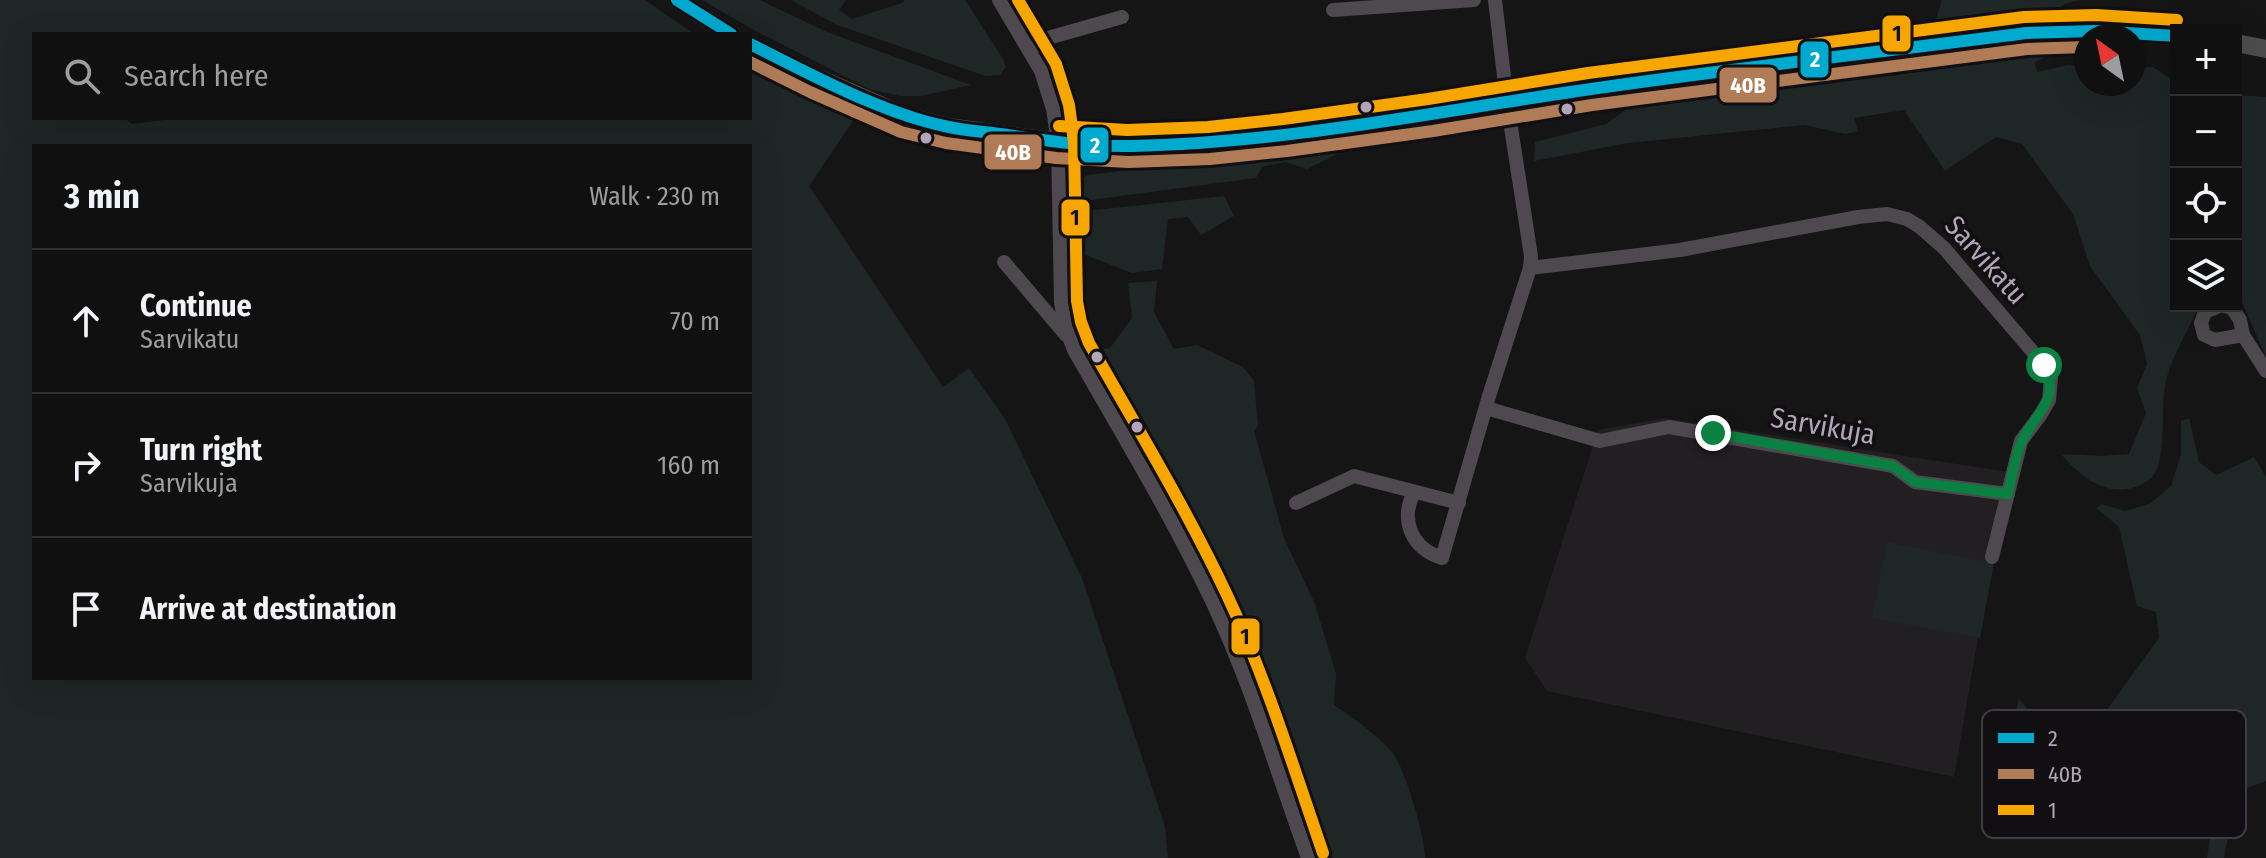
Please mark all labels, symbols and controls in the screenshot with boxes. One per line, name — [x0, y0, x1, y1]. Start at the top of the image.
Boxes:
line badge: 1 — [1881, 14, 1912, 53]
text: 1 — [1892, 20, 1902, 47]
north arrow — [2074, 24, 2146, 96]
map controls — [2170, 24, 2242, 312]
button: + — [2170, 24, 2242, 96]
search box — [32, 32, 752, 120]
line badge: 2 — [1799, 40, 1830, 79]
text: 2 — [1809, 46, 1820, 73]
icon: search — [60, 54, 104, 98]
text: Search here — [124, 58, 269, 94]
line badge: 40B — [1718, 66, 1778, 104]
text: 40B — [1730, 72, 1766, 99]
button: − — [2170, 96, 2242, 168]
unlabelled marker — [1358, 99, 1374, 115]
unlabelled marker — [1559, 101, 1575, 117]
line badge: 2 — [1079, 126, 1110, 164]
unlabelled marker — [918, 130, 934, 146]
text: 2 — [1089, 132, 1100, 159]
line badge: 40B — [983, 133, 1043, 171]
text: 40B — [995, 139, 1031, 166]
button: locate — [2170, 168, 2242, 240]
text: 3 min — [64, 176, 140, 217]
text: Walk · 230 m — [589, 181, 720, 212]
line badge: 1 — [1060, 198, 1091, 237]
text: 1 — [1070, 204, 1080, 231]
street label: Sarvikatu — [1938, 209, 2034, 311]
button: layers — [2170, 240, 2242, 312]
text: Continue — [140, 288, 252, 324]
icon: ahead — [64, 299, 108, 343]
text: 70 m — [670, 306, 720, 337]
text: Sarvikatu — [140, 324, 239, 355]
route start — [2026, 347, 2062, 383]
unlabelled marker — [1089, 349, 1105, 365]
street label: Sarvikuja — [1768, 401, 1878, 451]
route end — [1695, 415, 1731, 451]
unlabelled marker — [1129, 419, 1145, 435]
text: Turn right — [140, 432, 262, 468]
icon: right — [64, 443, 108, 487]
text: 160 m — [657, 450, 720, 481]
text: Sarvikuja — [140, 468, 238, 499]
icon: arrive — [64, 587, 108, 631]
text: Arrive at destination — [140, 591, 397, 627]
line badge: 1 — [1230, 617, 1261, 656]
text: 1 — [1240, 623, 1250, 650]
legend — [1982, 710, 2246, 838]
text: 2 — [2048, 725, 2058, 752]
text: 40B — [2048, 761, 2082, 788]
text: 1 — [2048, 797, 2057, 824]

